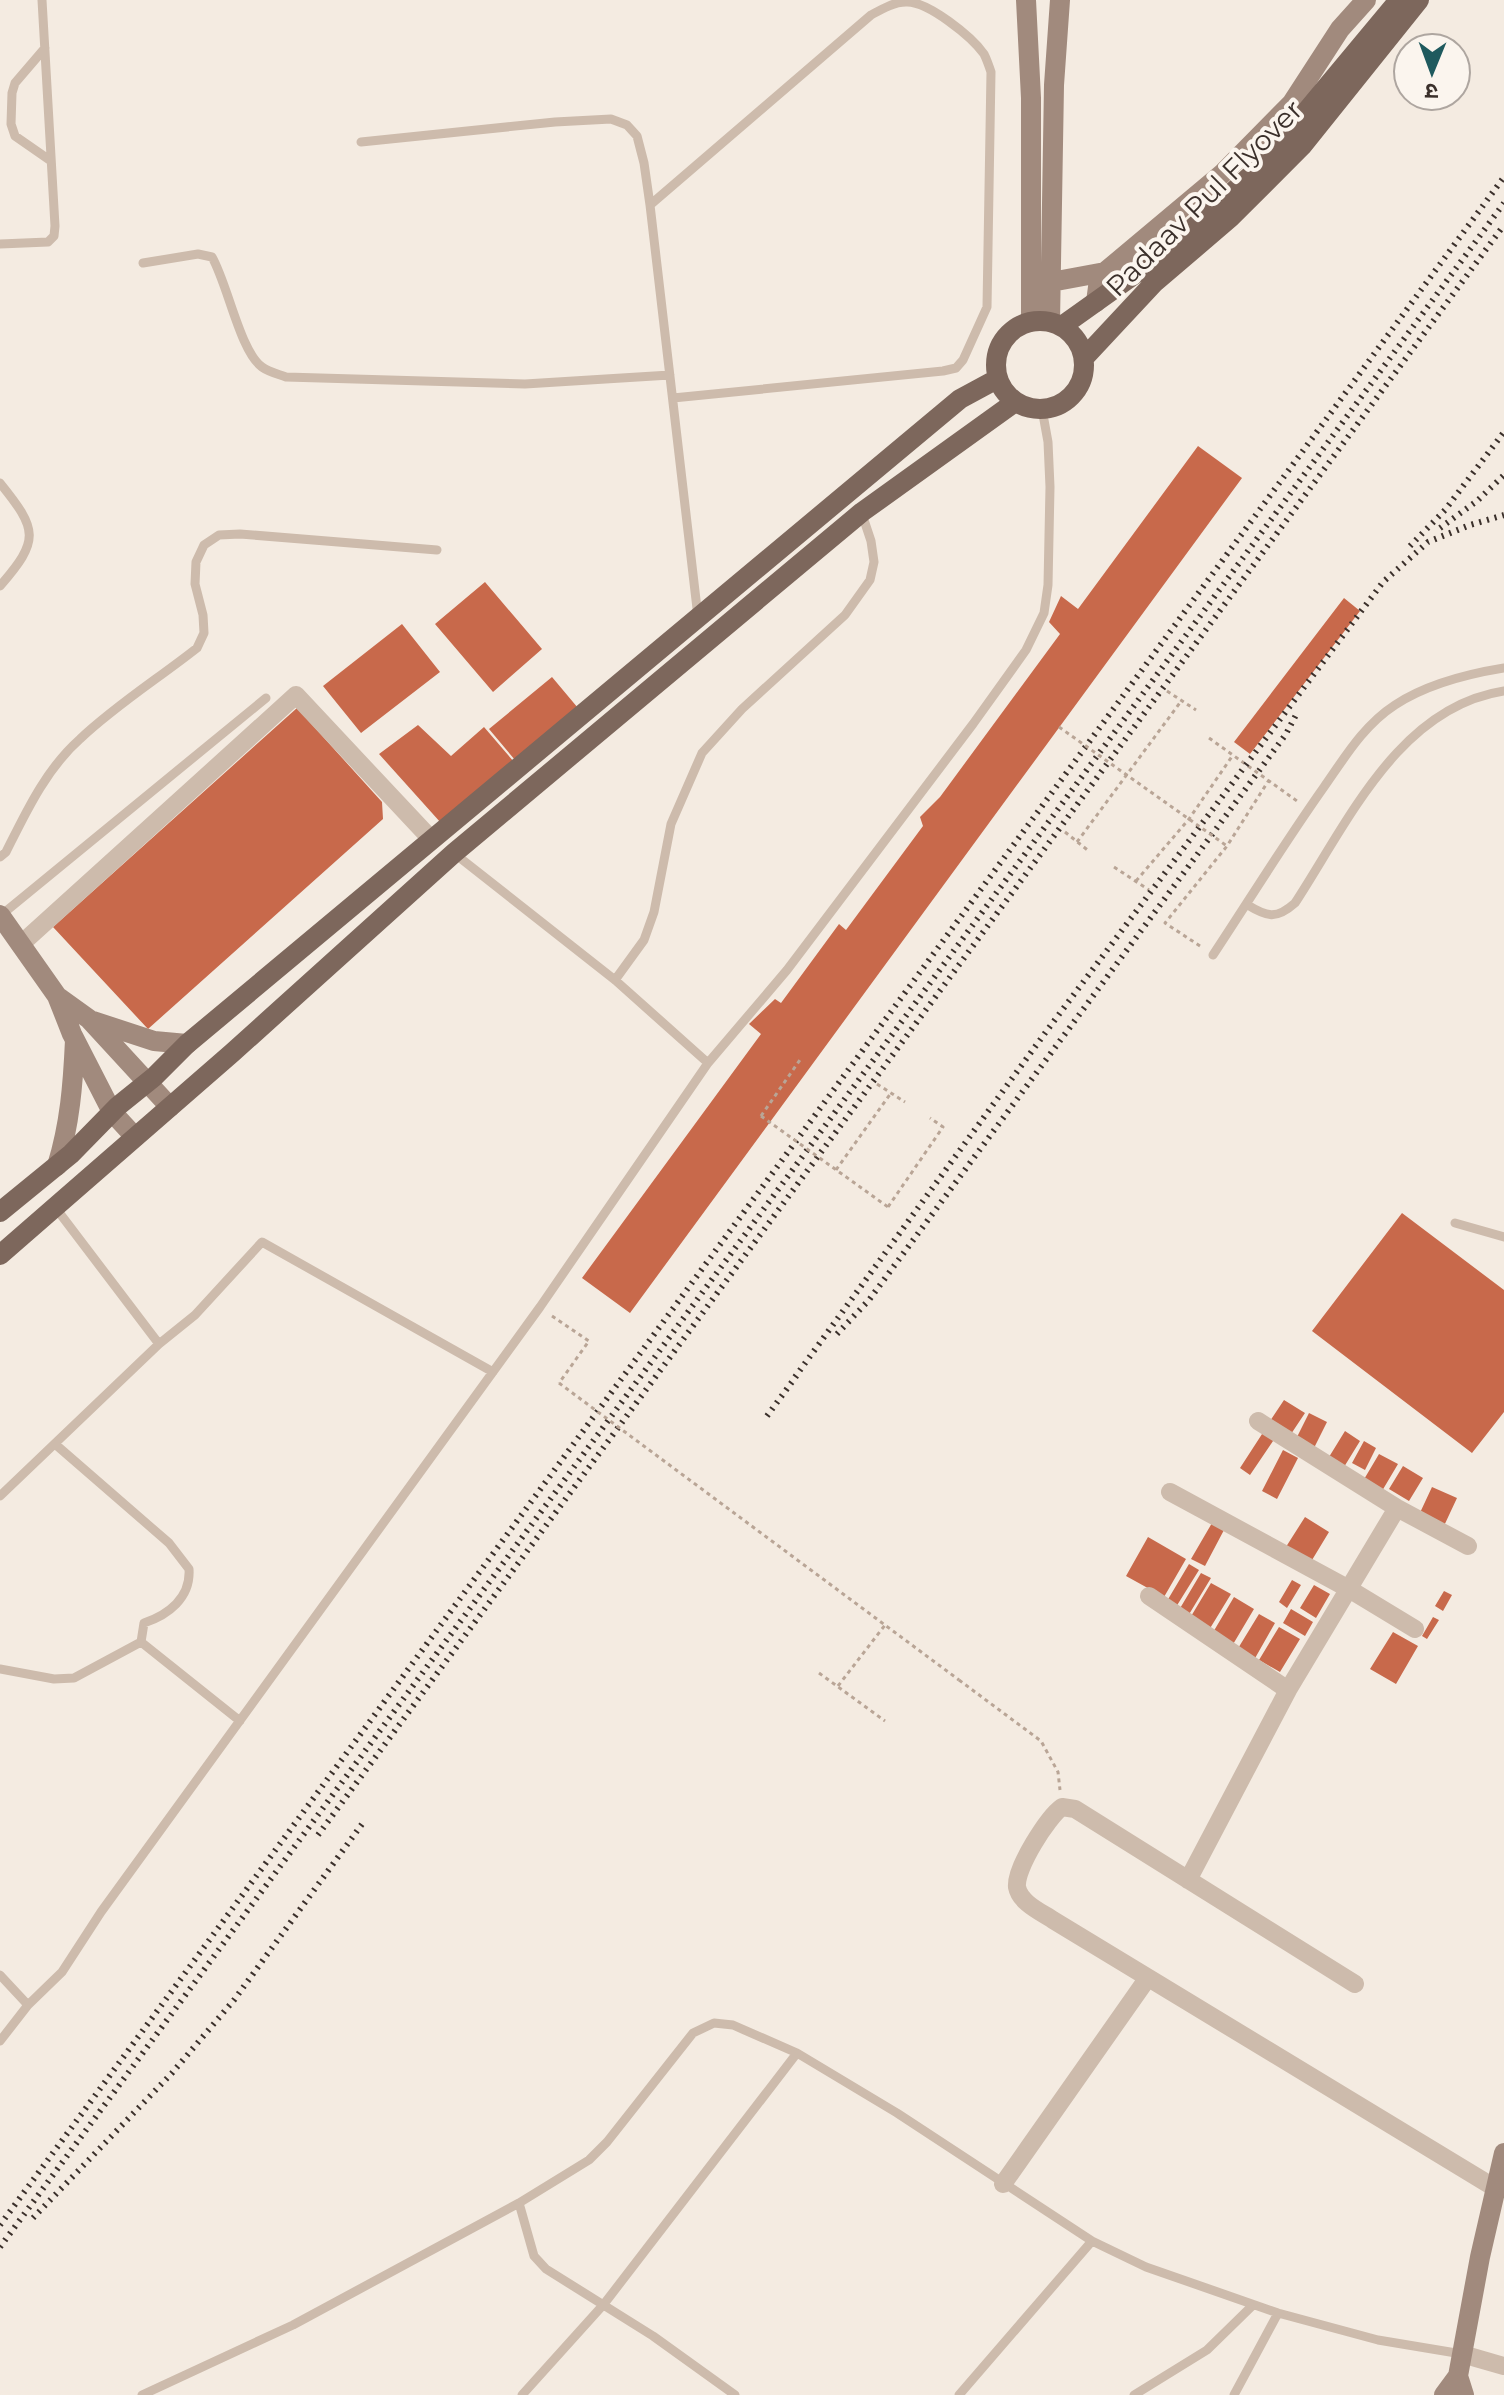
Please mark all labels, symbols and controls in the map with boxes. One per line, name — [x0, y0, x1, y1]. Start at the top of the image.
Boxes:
north arrow — [1392, 32, 1472, 112]
text: उ — [1424, 78, 1438, 105]
street label: Padaav Pul Flyover — [1099, 93, 1309, 303]

